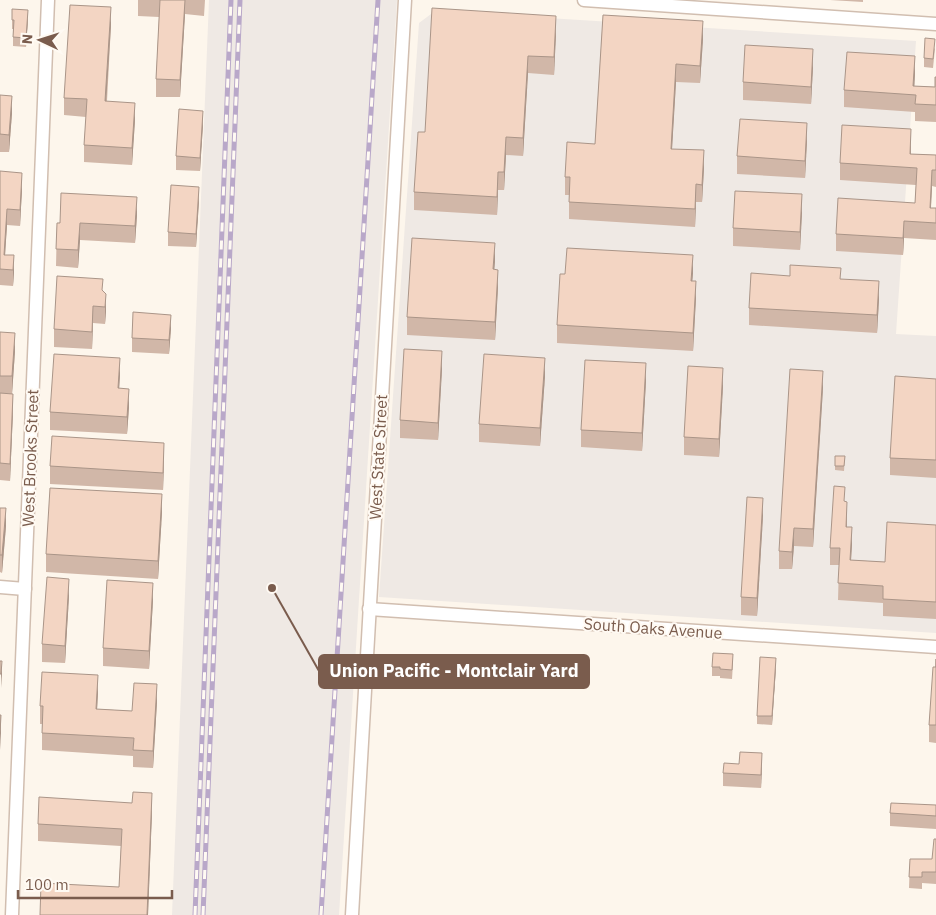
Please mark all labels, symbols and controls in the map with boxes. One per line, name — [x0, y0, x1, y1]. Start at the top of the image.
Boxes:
north arrow — [15, 15, 65, 65]
text: N — [18, 33, 36, 45]
street label: West Brooks Street — [18, 389, 42, 527]
street label: West State Street — [365, 394, 391, 520]
street label: South Oaks Avenue — [583, 613, 723, 643]
callout: Union Pacific - Montclair Yard — [319, 655, 589, 688]
text: Union Pacific - Montclair Yard — [329, 659, 579, 682]
scale bar — [18, 868, 171, 900]
text: 100 m — [25, 875, 69, 894]

